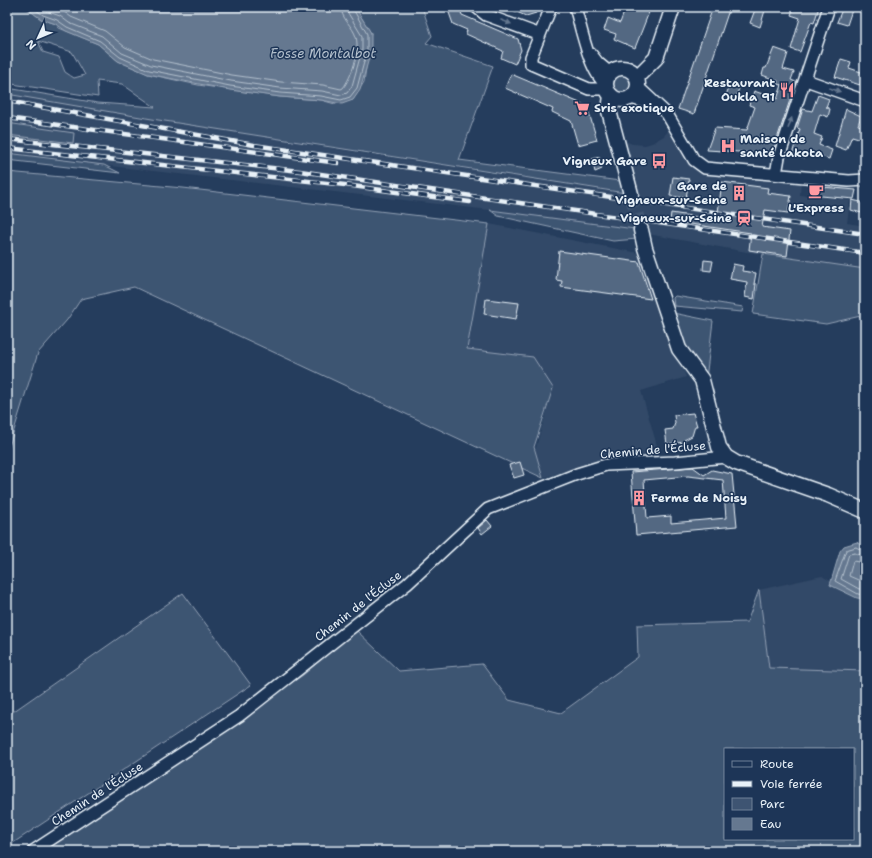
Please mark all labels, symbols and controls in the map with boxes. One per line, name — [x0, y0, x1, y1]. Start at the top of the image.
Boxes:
north arrow — [18, 18, 58, 58]
one-way arrow — [501, 20, 513, 26]
text: N — [23, 36, 40, 53]
water label: Fosse Montalbot — [270, 45, 376, 62]
place label: Restaurant Oukla 91 — [704, 75, 775, 105]
restaurant icon: Restaurant Oukla 91 — [778, 81, 796, 99]
one-way arrow — [830, 87, 842, 93]
supermarket icon: Sris exotique — [573, 99, 591, 117]
place label: Sris exotique — [594, 100, 674, 116]
one-way arrow — [788, 117, 794, 129]
place label: Maison de santé Lakota — [740, 131, 824, 161]
hospital icon: Maison de santé Lakota — [719, 137, 737, 155]
bus stop icon: Vigneux Gare — [650, 152, 668, 170]
place label: Vigneux Gare — [563, 153, 647, 169]
place label: Gare de Vigneux-sur-Seine — [615, 178, 727, 208]
cafe icon: L'Express — [807, 182, 825, 200]
building icon: Gare de Vigneux-sur-Seine — [730, 184, 748, 202]
place label: L'Express — [788, 200, 844, 216]
station icon: Vigneux-sur-Seine — [735, 209, 753, 227]
place label: Vigneux-sur-Seine — [620, 210, 732, 226]
street label: Chemin de l'Écluse — [599, 437, 707, 463]
building icon: Ferme de Noisy — [630, 489, 648, 507]
place label: Ferme de Noisy — [651, 490, 747, 506]
street label: Chemin de l'Écluse — [311, 567, 405, 645]
legend — [724, 748, 854, 840]
text: Route — [760, 756, 794, 772]
street label: Chemin de l'Écluse — [48, 758, 146, 830]
text: Voie ferrée — [760, 776, 823, 792]
text: Parc — [760, 796, 785, 812]
text: Eau — [760, 816, 782, 832]

